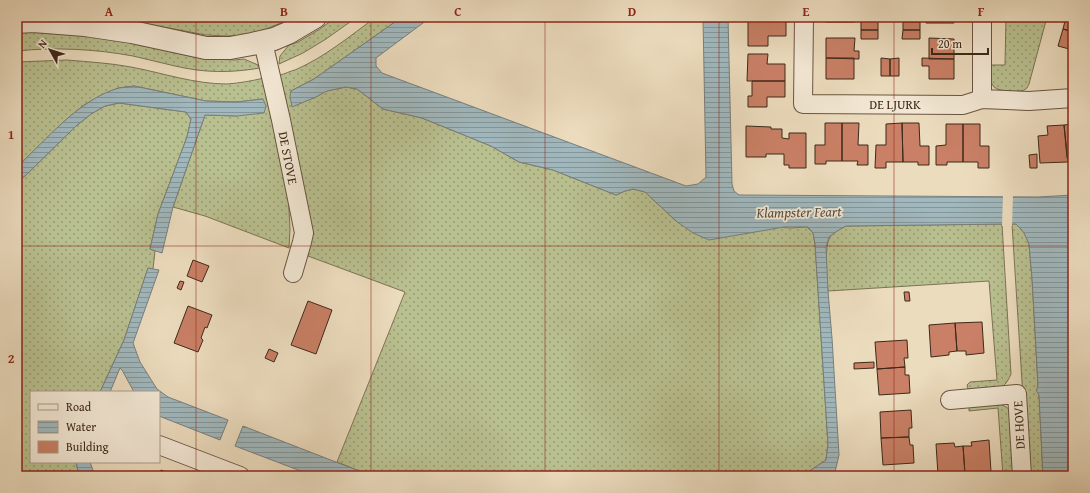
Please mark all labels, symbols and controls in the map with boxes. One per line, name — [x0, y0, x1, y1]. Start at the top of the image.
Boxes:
text: A — [105, 2, 114, 21]
text: B — [280, 2, 288, 21]
text: C — [454, 2, 462, 21]
text: D — [628, 2, 636, 21]
text: E — [803, 2, 810, 21]
text: F — [978, 2, 985, 21]
north arrow — [30, 30, 70, 70]
scale bar — [932, 30, 988, 56]
text: N — [34, 35, 51, 52]
text: 20 m — [938, 35, 962, 52]
street label: DE LJURK — [869, 95, 921, 114]
text: 1 — [8, 125, 14, 144]
street label: DE STOVE — [274, 130, 303, 187]
water label: Klampster Feart — [755, 201, 842, 223]
text: 2 — [8, 349, 15, 368]
legend — [30, 391, 160, 463]
text: Road — [66, 398, 92, 415]
street label: DE HOVE — [1008, 400, 1030, 450]
text: Water — [66, 418, 96, 435]
text: Building — [66, 438, 109, 455]

